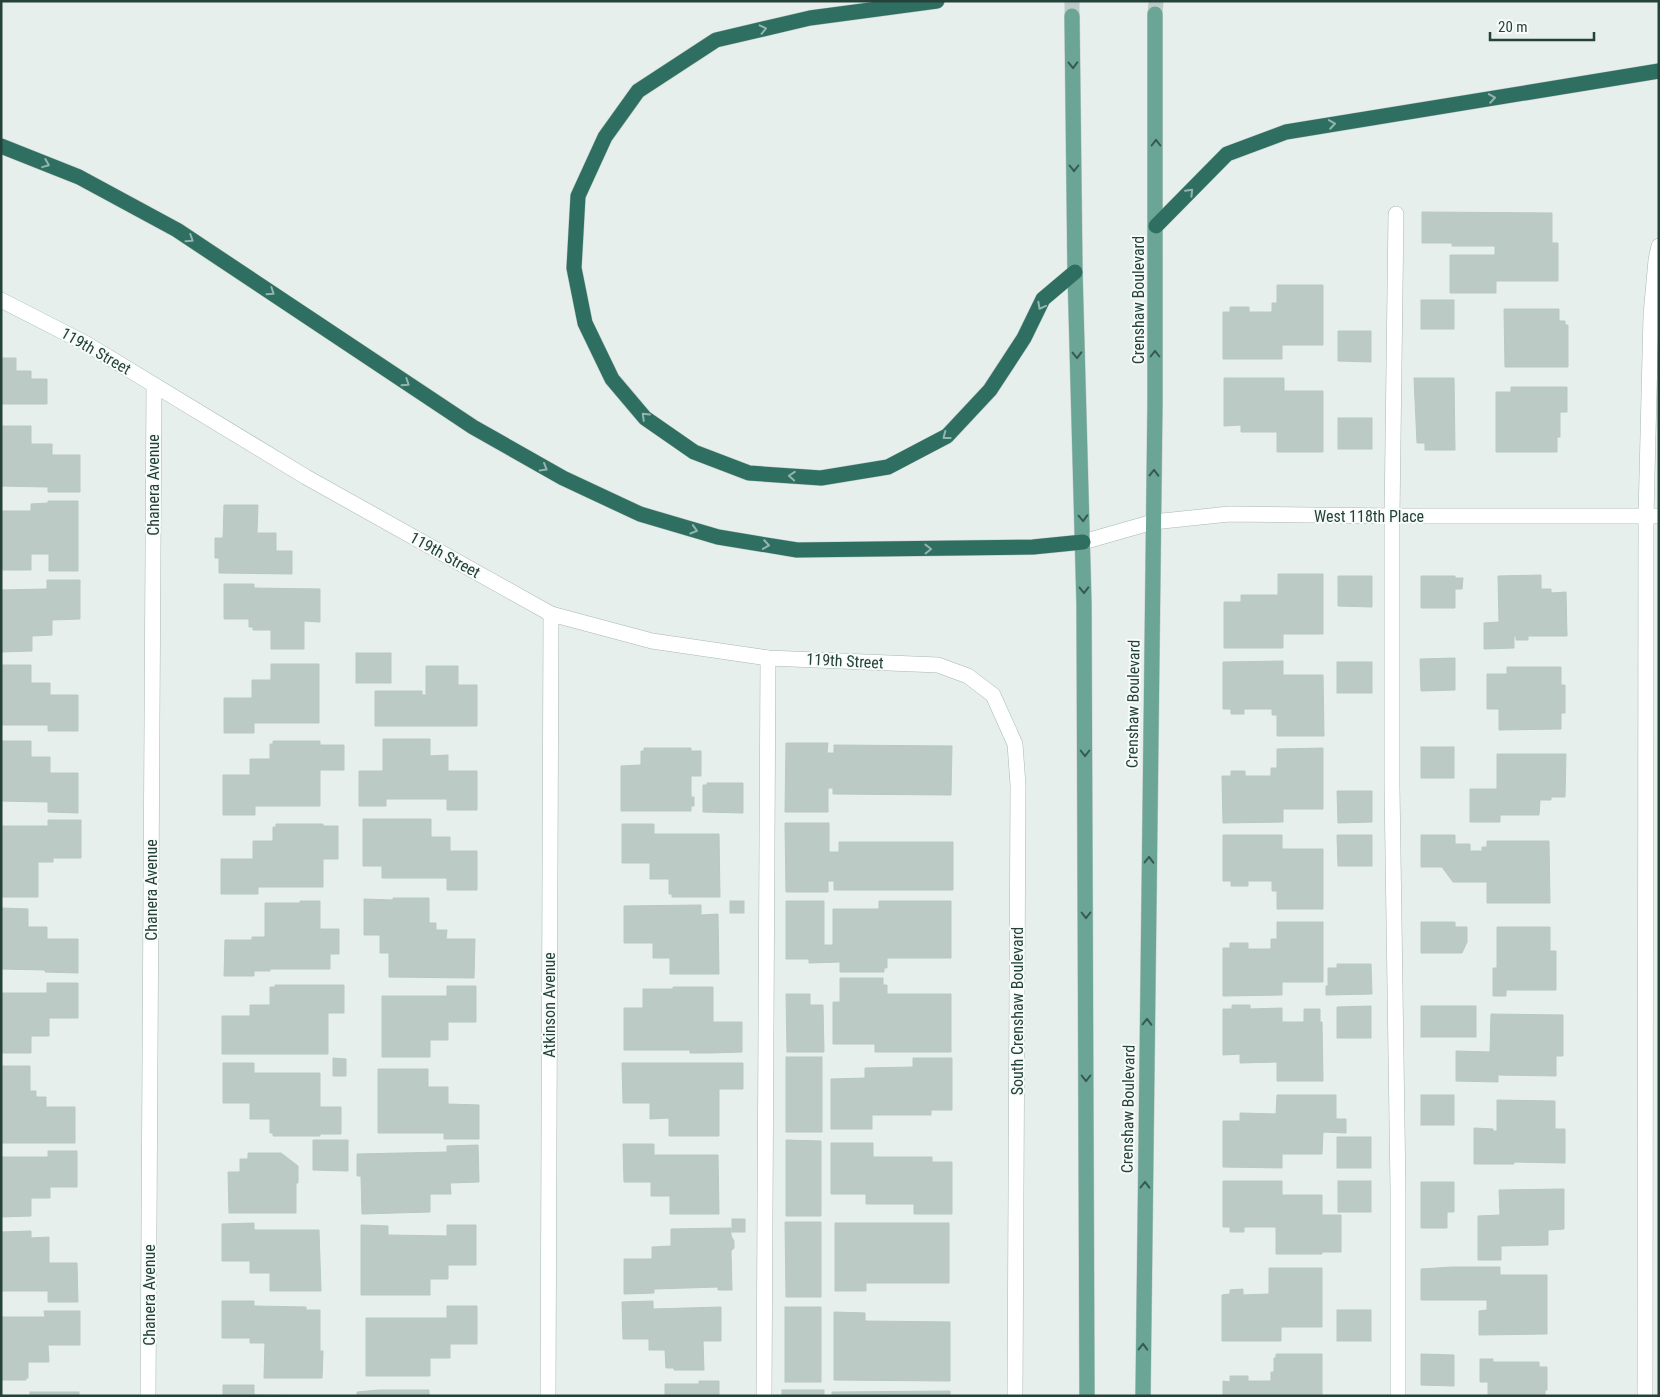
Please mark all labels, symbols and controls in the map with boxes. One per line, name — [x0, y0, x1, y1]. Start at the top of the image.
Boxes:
scale bar — [1490, 10, 1594, 42]
text: 20 m — [1498, 18, 1528, 36]
one-way arrow — [759, 24, 767, 35]
one-way arrow — [1068, 62, 1078, 69]
one-way arrow — [1488, 94, 1497, 104]
one-way arrow — [1328, 120, 1336, 130]
one-way arrow — [1151, 138, 1161, 146]
one-way arrow — [42, 158, 50, 168]
one-way arrow — [1069, 164, 1079, 172]
one-way arrow — [1184, 188, 1193, 197]
one-way arrow — [185, 233, 194, 242]
street label: Crenshaw Boulevard — [1129, 236, 1148, 364]
one-way arrow — [266, 286, 275, 296]
one-way arrow — [1037, 300, 1047, 309]
street label: 119th Street — [58, 323, 134, 379]
one-way arrow — [1150, 350, 1160, 358]
one-way arrow — [1072, 352, 1083, 360]
one-way arrow — [401, 376, 410, 386]
one-way arrow — [642, 413, 651, 422]
one-way arrow — [942, 430, 951, 439]
street label: Chanera Avenue — [144, 434, 163, 536]
one-way arrow — [539, 461, 548, 471]
one-way arrow — [1149, 469, 1159, 476]
one-way arrow — [788, 470, 796, 481]
street label: West 118th Place — [1314, 507, 1424, 526]
one-way arrow — [1077, 514, 1088, 522]
one-way arrow — [689, 524, 698, 534]
street label: 119th Street — [407, 528, 484, 582]
one-way arrow — [762, 540, 770, 550]
one-way arrow — [924, 543, 932, 554]
one-way arrow — [1079, 587, 1089, 595]
street label: Crenshaw Boulevard — [1122, 640, 1144, 768]
street label: 119th Street — [806, 649, 884, 673]
one-way arrow — [1080, 750, 1090, 757]
street label: Chanera Avenue — [142, 839, 161, 941]
one-way arrow — [1143, 855, 1154, 863]
one-way arrow — [1081, 912, 1091, 920]
street label: South Crenshaw Boulevard — [1008, 927, 1027, 1095]
street label: Atkinson Avenue — [540, 952, 559, 1058]
one-way arrow — [1142, 1018, 1152, 1026]
street label: Crenshaw Boulevard — [1117, 1045, 1139, 1173]
one-way arrow — [1081, 1074, 1091, 1082]
one-way arrow — [1140, 1180, 1150, 1188]
street label: Chanera Avenue — [140, 1244, 159, 1346]
one-way arrow — [1138, 1343, 1148, 1350]

